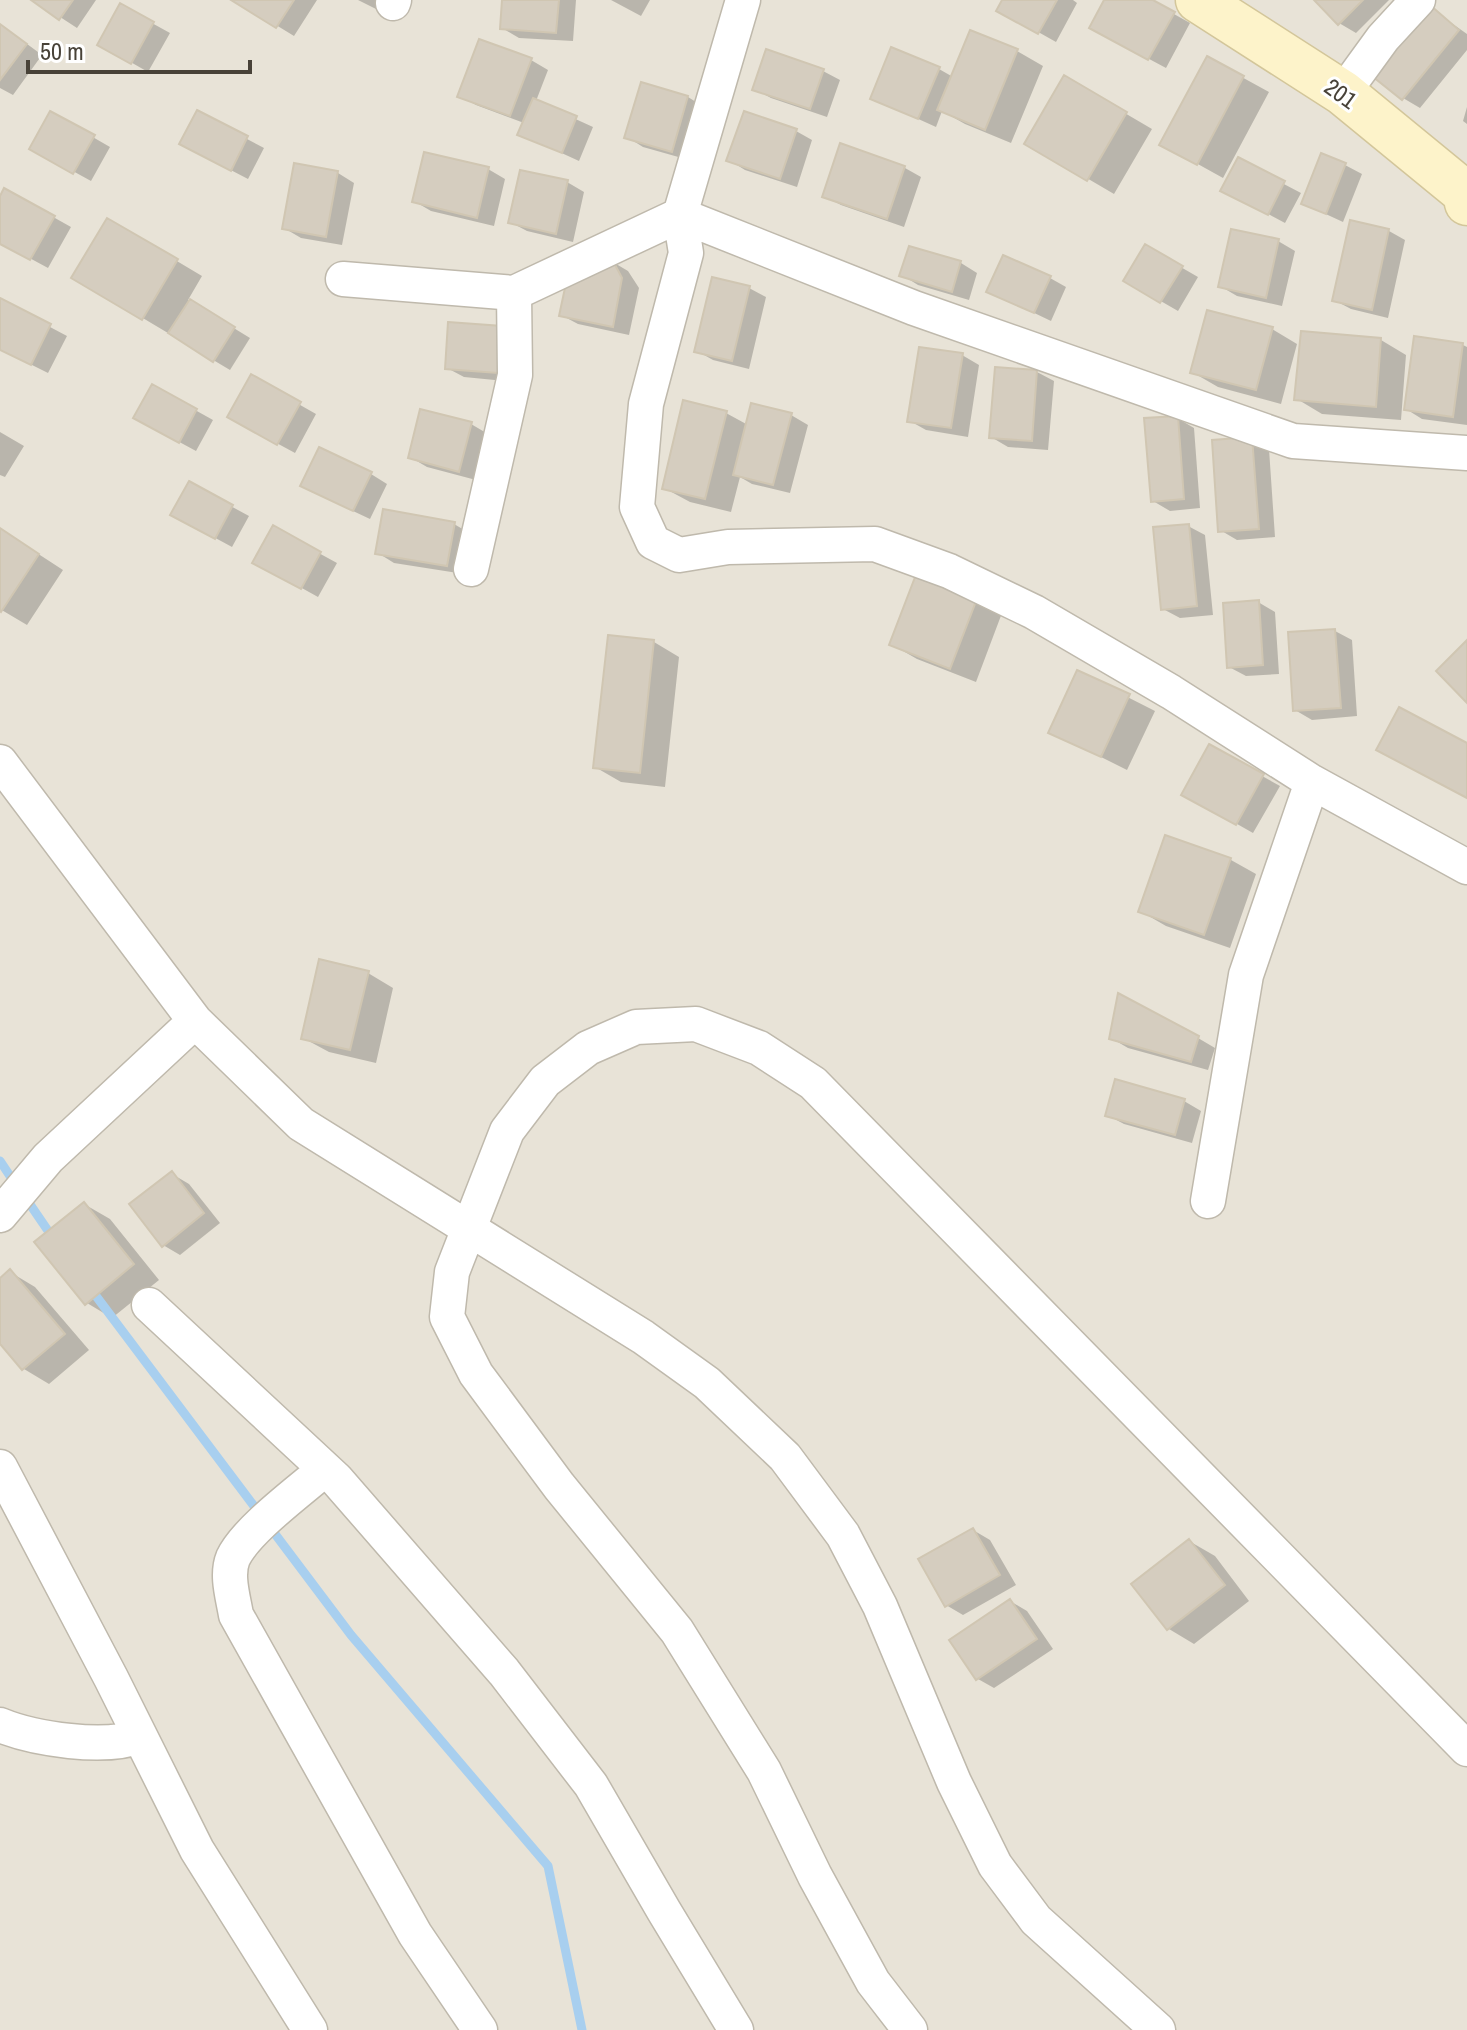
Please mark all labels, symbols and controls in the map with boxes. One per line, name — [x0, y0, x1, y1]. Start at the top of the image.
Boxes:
scale bar — [28, 24, 250, 74]
text: 50 m — [40, 35, 84, 67]
street label: 201 — [1318, 70, 1364, 116]

